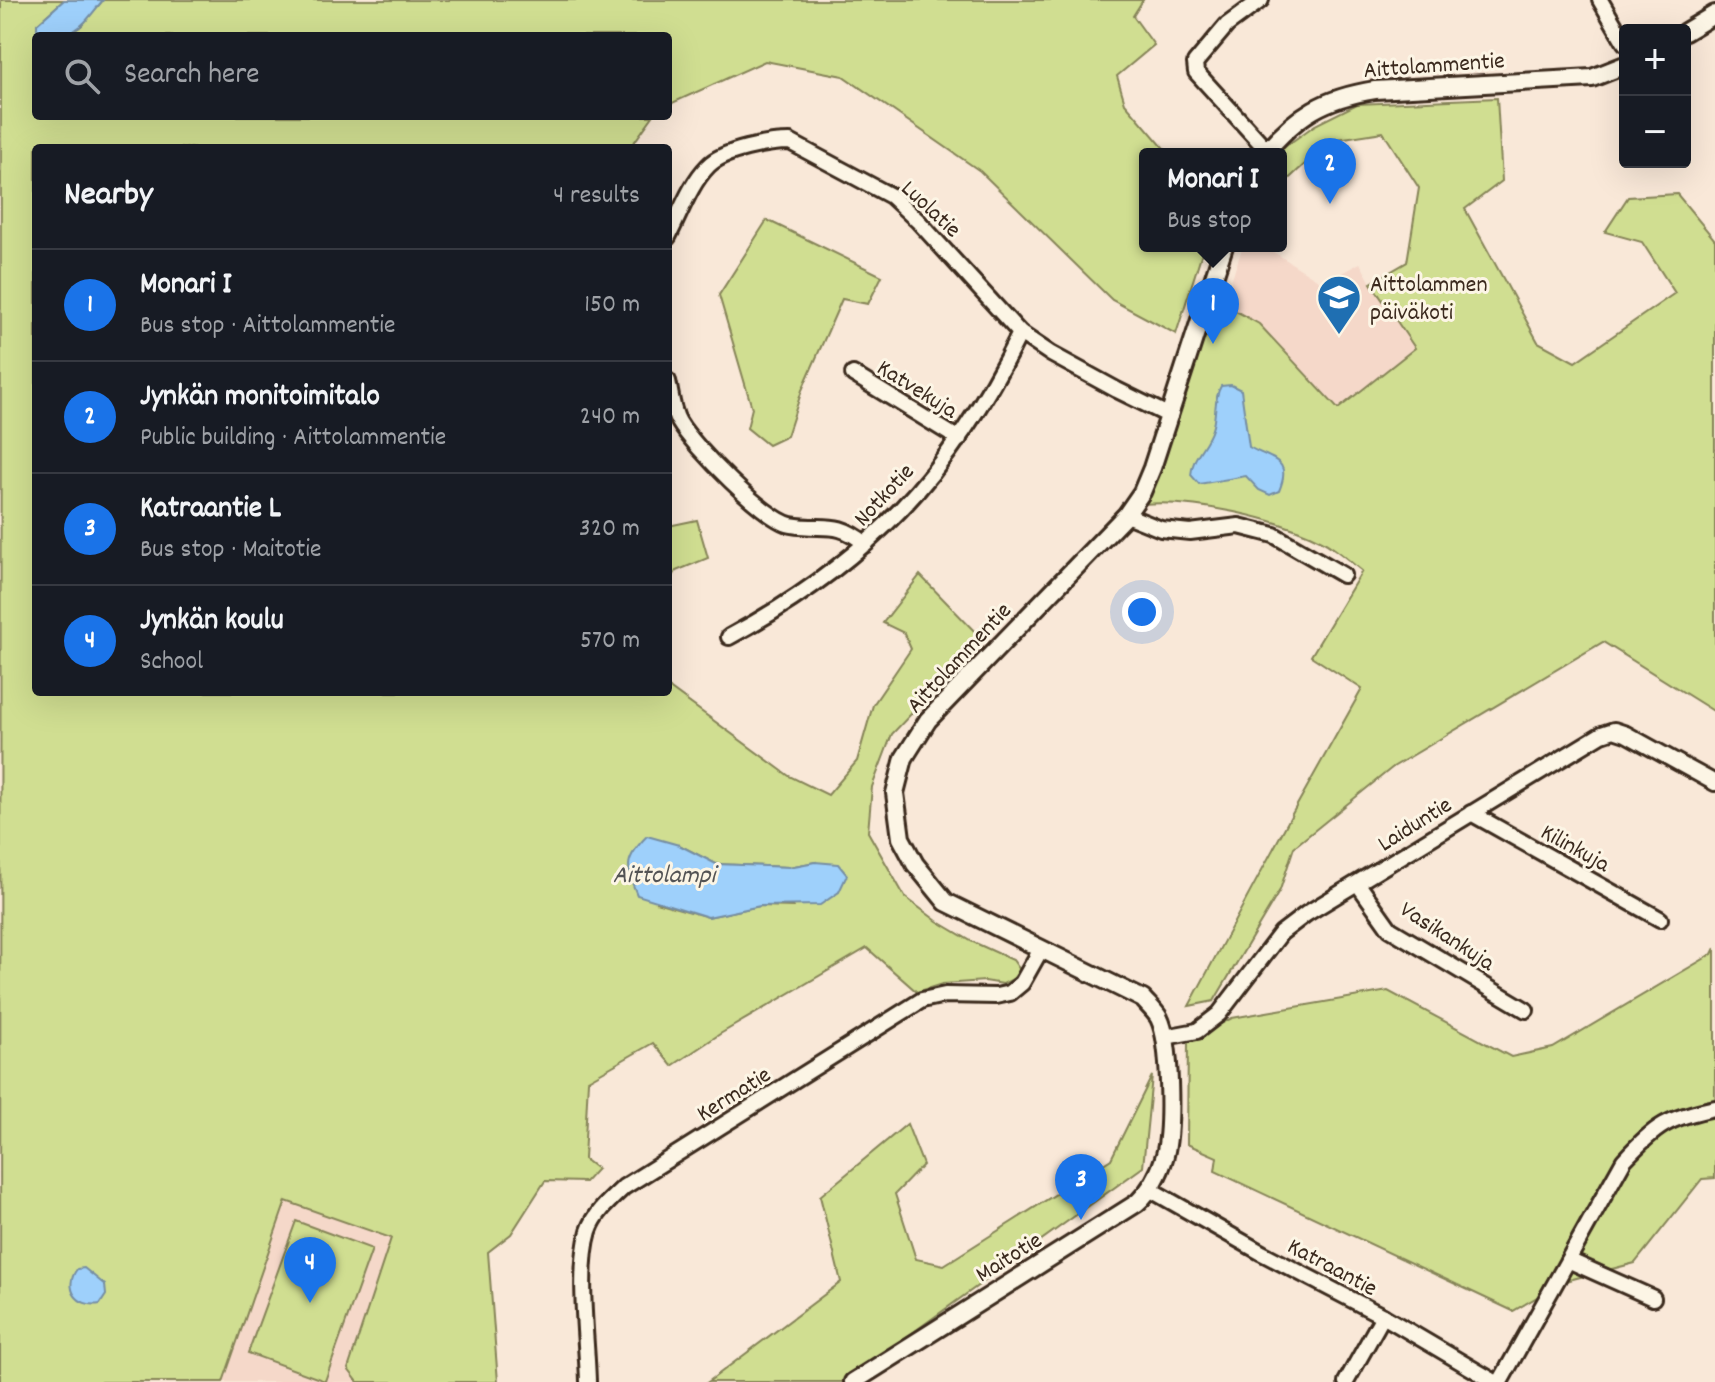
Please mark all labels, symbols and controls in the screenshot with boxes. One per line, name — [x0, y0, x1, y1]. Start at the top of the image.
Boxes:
map controls — [1619, 24, 1691, 168]
button: + — [1619, 24, 1691, 96]
search box — [32, 32, 672, 120]
street label: Aittolammentie — [1363, 45, 1506, 89]
icon: search — [60, 54, 104, 98]
text: Search here — [124, 55, 260, 98]
button: − — [1619, 96, 1691, 168]
pin: 2 — [1304, 138, 1356, 204]
popup — [1139, 148, 1287, 252]
text: Monari I — [1167, 160, 1259, 203]
text: Nearby — [64, 172, 153, 221]
street label: Luolatie — [892, 173, 968, 247]
text: 4 results — [553, 178, 640, 215]
text: Bus stop — [1167, 203, 1252, 240]
text: Monari I — [140, 265, 232, 308]
place label: Aittolammen päiväkoti — [1370, 269, 1487, 331]
school or university icon: Aittolammen päiväkoti — [1315, 273, 1363, 336]
pin: 1 — [1187, 278, 1239, 344]
text: 1 — [87, 287, 93, 324]
text: 150 m — [584, 287, 640, 324]
text: Bus stop · Aittolammentie — [140, 308, 395, 345]
street label: Katvekuja — [869, 352, 964, 429]
text: Jynkän monitoimitalo — [140, 377, 380, 420]
text: 2 — [84, 399, 96, 436]
text: 240 m — [580, 399, 640, 436]
text: Public building · Aittolammentie — [140, 420, 446, 457]
street label: Notkotie — [847, 457, 923, 535]
text: Katraantie L — [140, 489, 281, 532]
text: 3 — [84, 511, 96, 548]
text: 320 m — [579, 511, 640, 548]
text: Bus stop · Maitotie — [140, 532, 322, 569]
your location — [1122, 592, 1162, 632]
street label: Aittolammentie — [900, 596, 1021, 722]
text: Jynkän koulu — [140, 601, 284, 644]
text: 4 — [85, 623, 95, 660]
text: 570 m — [580, 623, 640, 660]
text: School — [140, 644, 203, 681]
street label: Laiduntie — [1372, 789, 1459, 862]
street label: Kilinkuja — [1534, 817, 1616, 883]
water label: Aittolampi — [613, 858, 720, 895]
street label: Vasikankuja — [1392, 894, 1501, 981]
street label: Kermatie — [691, 1059, 778, 1132]
pin: 3 — [1055, 1154, 1107, 1220]
street label: Maitotie — [970, 1225, 1050, 1292]
street label: Katraantie — [1281, 1231, 1383, 1307]
pin: 4 — [284, 1237, 336, 1303]

